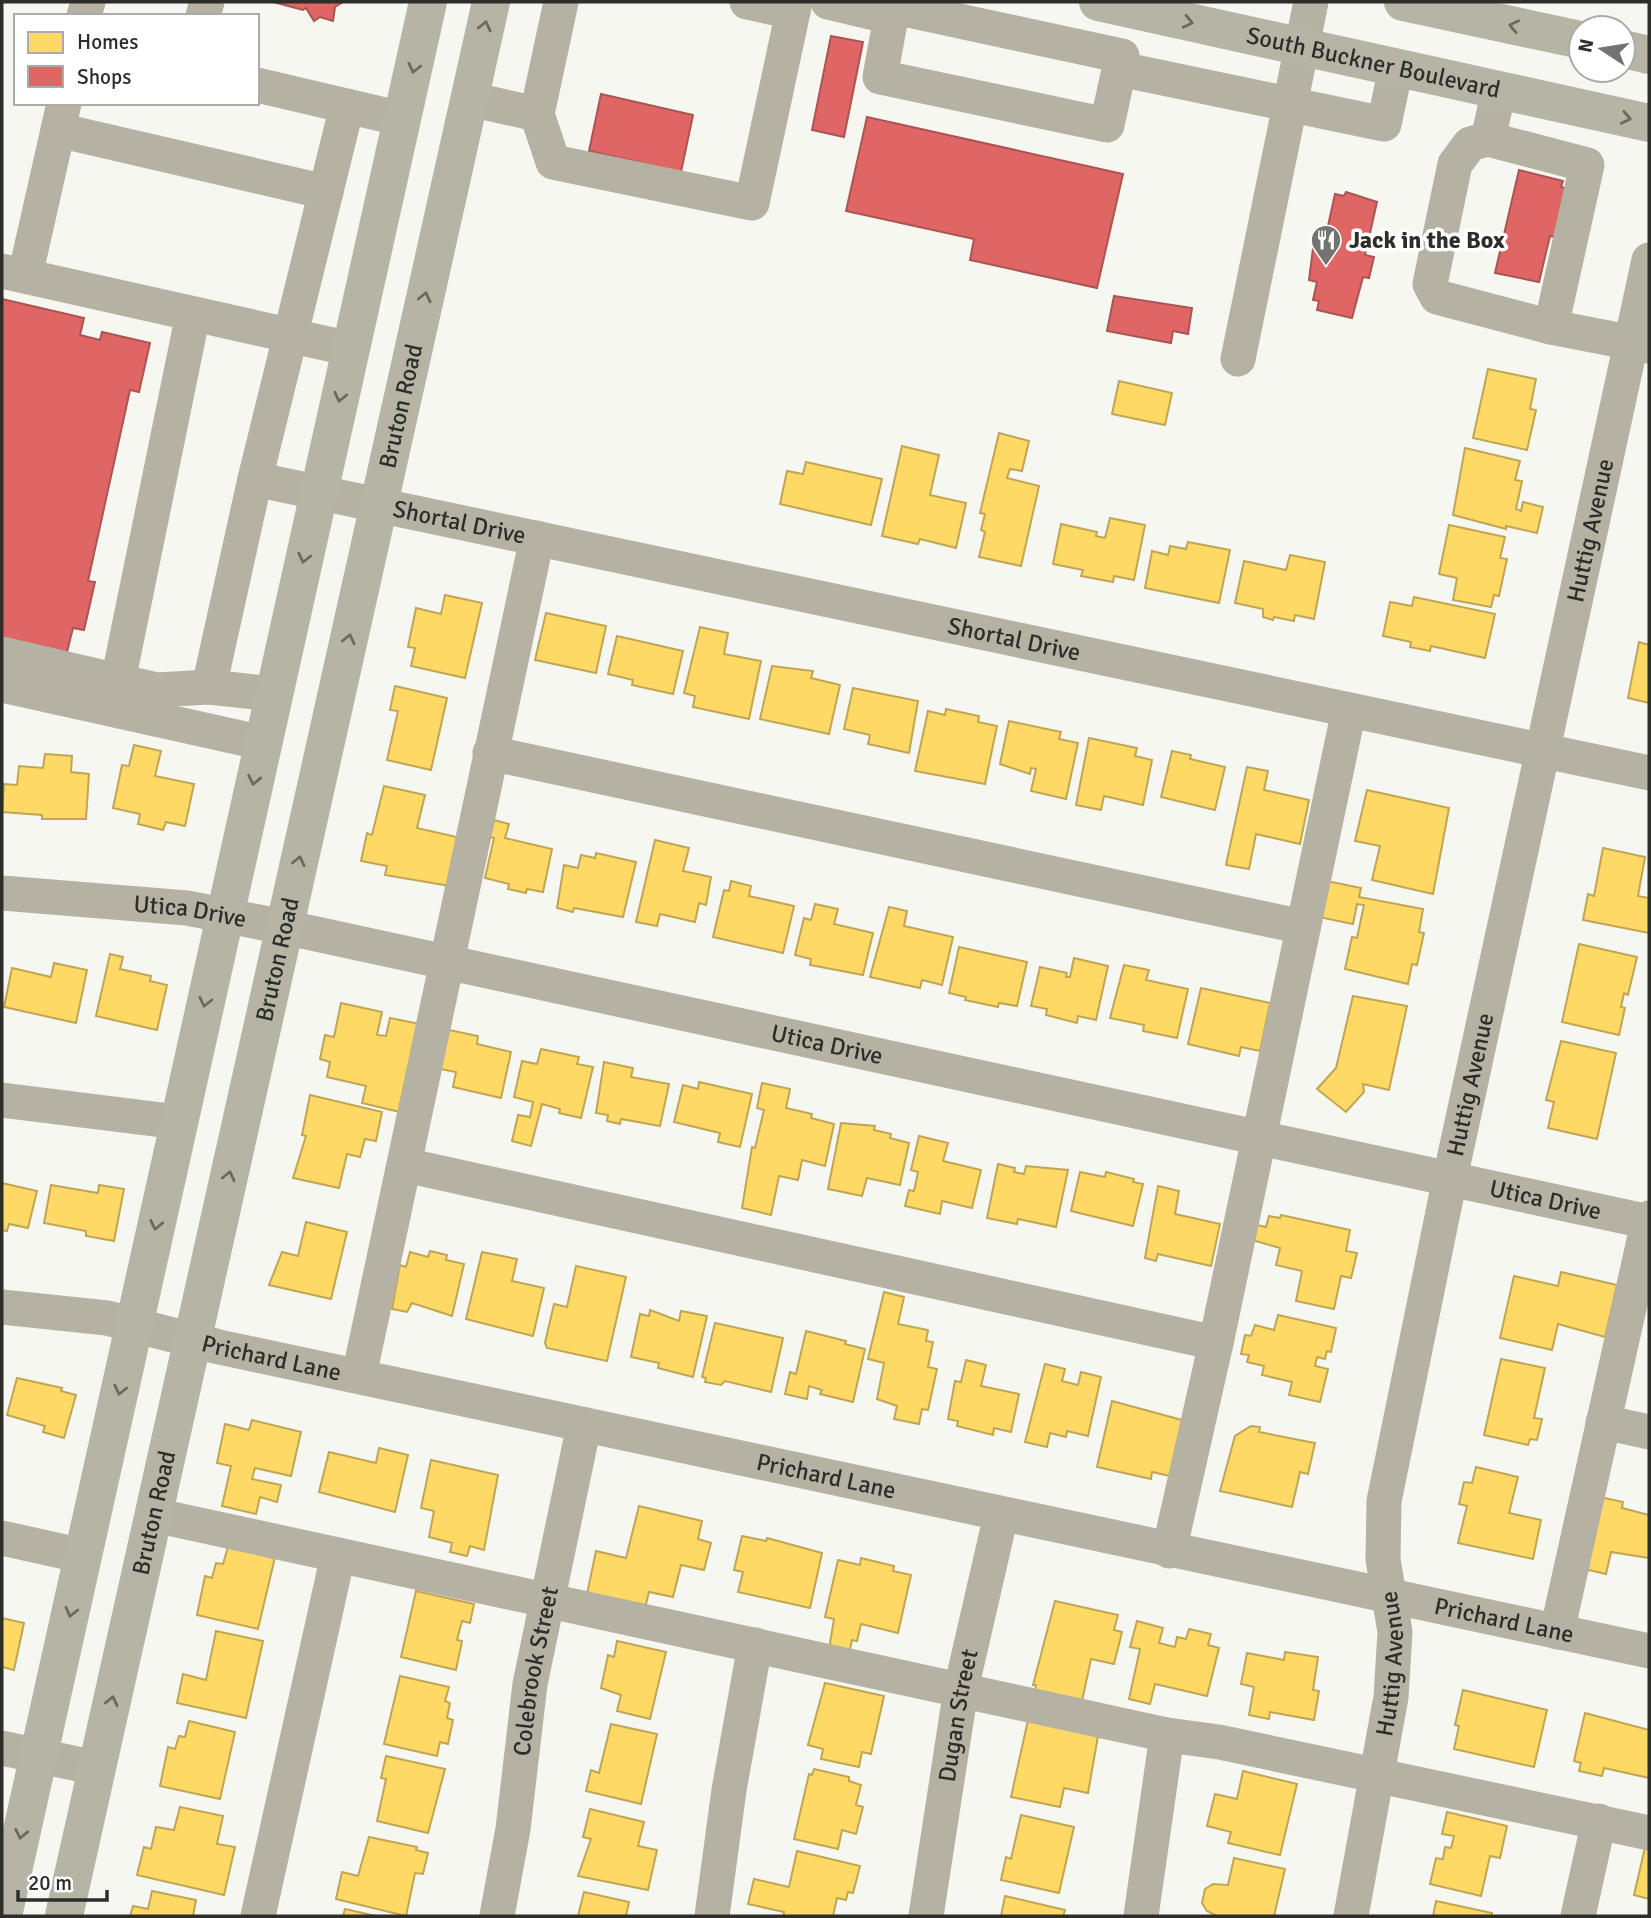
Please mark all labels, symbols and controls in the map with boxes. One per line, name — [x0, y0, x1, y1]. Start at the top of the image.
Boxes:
legend — [14, 14, 259, 105]
one-way arrow — [1182, 14, 1194, 28]
north arrow — [1567, 14, 1637, 84]
one-way arrow — [1508, 19, 1520, 34]
one-way arrow — [477, 20, 492, 32]
street label: South Buckner Boulevard — [1244, 20, 1503, 105]
text: Homes — [77, 29, 139, 55]
text: N — [1573, 37, 1599, 55]
one-way arrow — [407, 62, 422, 74]
text: Shops — [77, 64, 131, 90]
one-way arrow — [1620, 110, 1632, 124]
restaurant icon: Jack in the Box — [1309, 223, 1343, 267]
place label: Jack in the Box — [1349, 225, 1505, 255]
one-way arrow — [417, 291, 431, 303]
street label: Bruton Road — [372, 341, 429, 471]
one-way arrow — [334, 391, 348, 403]
street label: Huttig Avenue — [1560, 456, 1620, 605]
street label: Shortal Drive — [390, 494, 528, 551]
one-way arrow — [297, 552, 312, 564]
street label: Shortal Drive — [945, 611, 1083, 668]
one-way arrow — [341, 633, 355, 645]
one-way arrow — [248, 774, 263, 786]
one-way arrow — [291, 855, 306, 867]
street label: Utica Drive — [133, 889, 249, 934]
street label: Bruton Road — [249, 894, 306, 1025]
one-way arrow — [199, 996, 214, 1008]
street label: Huttig Avenue — [1440, 1010, 1500, 1159]
street label: Utica Drive — [768, 1018, 886, 1071]
one-way arrow — [221, 1170, 235, 1182]
street label: Utica Drive — [1487, 1173, 1604, 1226]
one-way arrow — [150, 1219, 164, 1231]
street label: Prichard Lane — [199, 1328, 344, 1388]
one-way arrow — [114, 1384, 128, 1396]
street label: Prichard Lane — [754, 1447, 899, 1505]
street label: Bruton Road — [126, 1448, 182, 1578]
street label: Colebrook Street — [507, 1584, 565, 1757]
street label: Huttig Avenue — [1369, 1589, 1410, 1739]
street label: Prichard Lane — [1432, 1591, 1576, 1650]
one-way arrow — [64, 1606, 79, 1618]
street label: Dugan Street — [932, 1646, 985, 1784]
one-way arrow — [104, 1695, 118, 1707]
one-way arrow — [15, 1828, 29, 1840]
scale bar — [18, 1858, 107, 1902]
text: 20 m — [28, 1870, 72, 1896]

